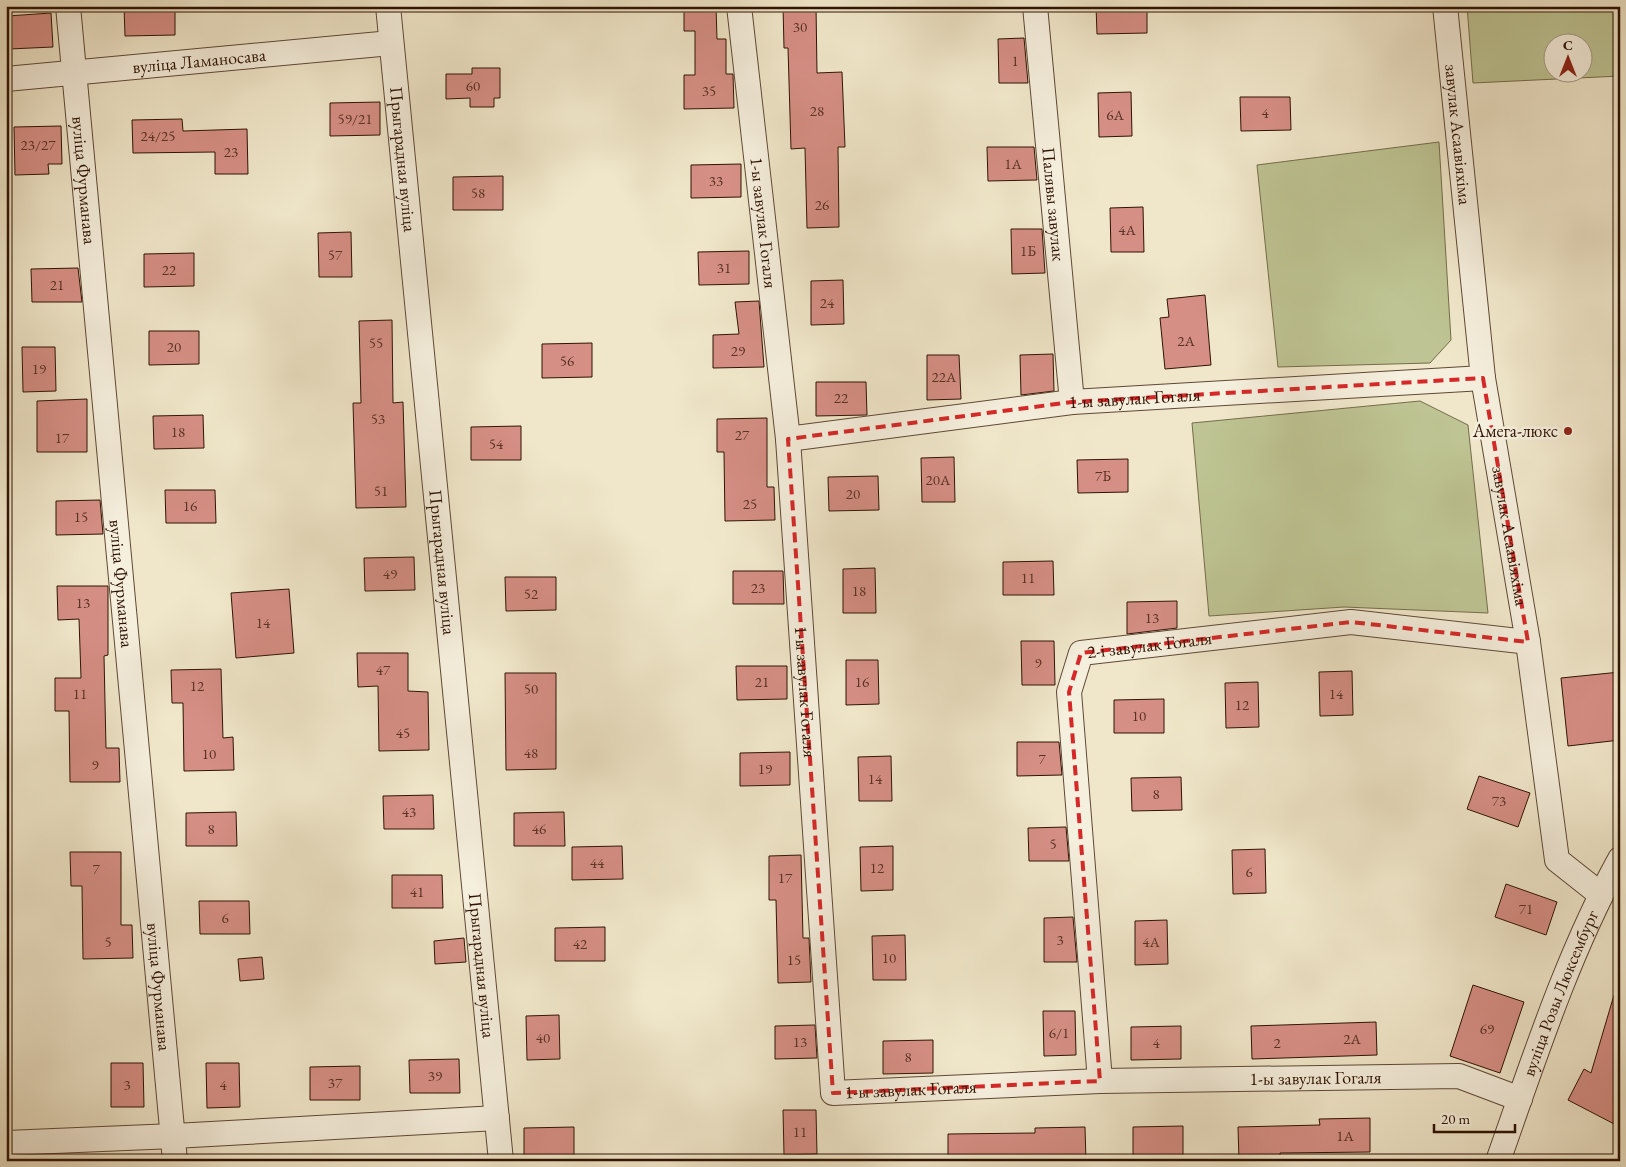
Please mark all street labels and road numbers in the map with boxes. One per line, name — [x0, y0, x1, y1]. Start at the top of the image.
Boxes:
street label: вуліца Ламаносава — [131, 43, 268, 78]
street label: завулак Асаавіяхіма — [1440, 63, 1477, 207]
street label: Прыгарадная вуліца — [385, 86, 422, 234]
street label: вуліца Фурманава — [67, 115, 102, 246]
street label: Палявы завулак — [1037, 146, 1071, 263]
street label: 1-ы завулак Гогаля — [745, 156, 783, 289]
street label: 1-ы завулак Гогаля — [1068, 383, 1201, 413]
street label: завулак Асаавіяхіма — [1487, 464, 1534, 608]
street label: Прыгарадная вуліца — [424, 489, 462, 637]
street label: вуліца Фурманава — [105, 518, 139, 649]
street label: 1-ы завулак Гогаля — [790, 625, 822, 758]
street label: 2-і завулак Гогаля — [1086, 626, 1213, 663]
street label: Прыгарадная вуліца — [464, 892, 501, 1040]
street label: вуліца Розы Люксембург — [1517, 906, 1604, 1079]
street label: вуліца Фурманава — [142, 922, 177, 1053]
street label: 1-ы завулак Гогаля — [1249, 1065, 1382, 1090]
street label: 1-ы завулак Гогаля — [844, 1075, 977, 1103]

